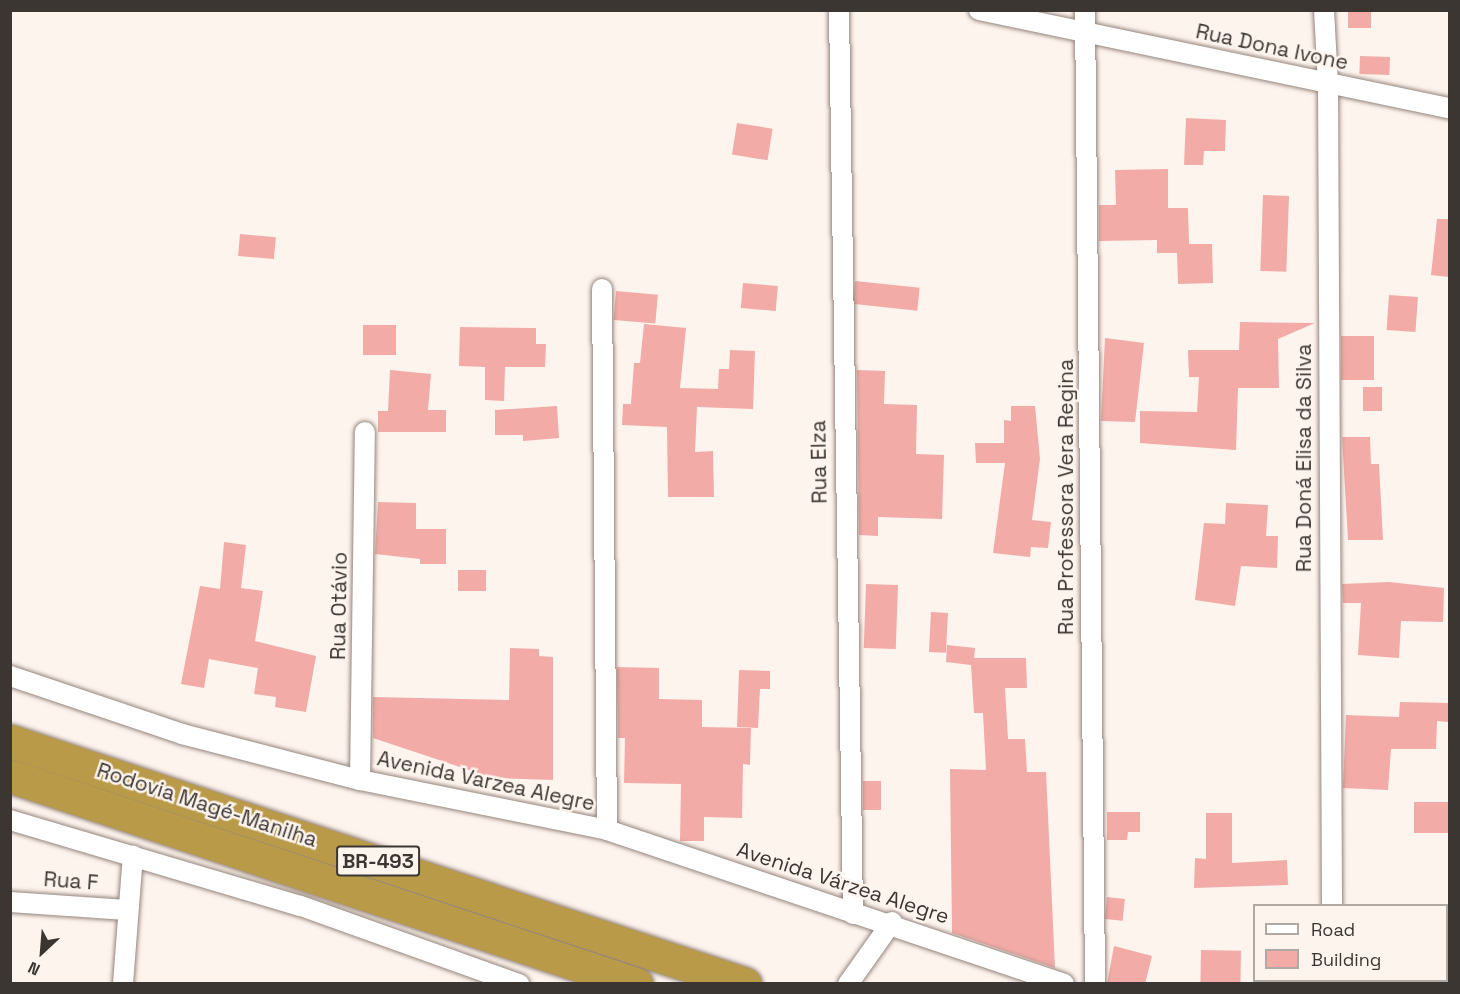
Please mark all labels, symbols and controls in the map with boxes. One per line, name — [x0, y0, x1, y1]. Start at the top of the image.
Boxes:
street label: Rua Dona Ivone — [1194, 19, 1350, 75]
street label: Rua Doná Elisa da Silva — [1291, 344, 1317, 572]
street label: Rua Professora Vera Regina — [1053, 359, 1079, 635]
street label: Rua Elza — [806, 420, 832, 504]
street label: Rua Otávio — [325, 552, 353, 660]
street label: Avenida Varzea Alegre — [375, 746, 597, 816]
street label: Rodovia Magé-Manilha — [94, 757, 320, 853]
street label: Avenida Várzea Alegre — [733, 837, 953, 929]
road number: BR-493 — [336, 844, 420, 878]
street label: Rua F — [43, 867, 99, 895]
legend — [1253, 904, 1448, 982]
text: Road — [1311, 918, 1355, 941]
north arrow — [12, 922, 72, 982]
text: Building — [1311, 948, 1381, 971]
text: N — [24, 957, 43, 980]

